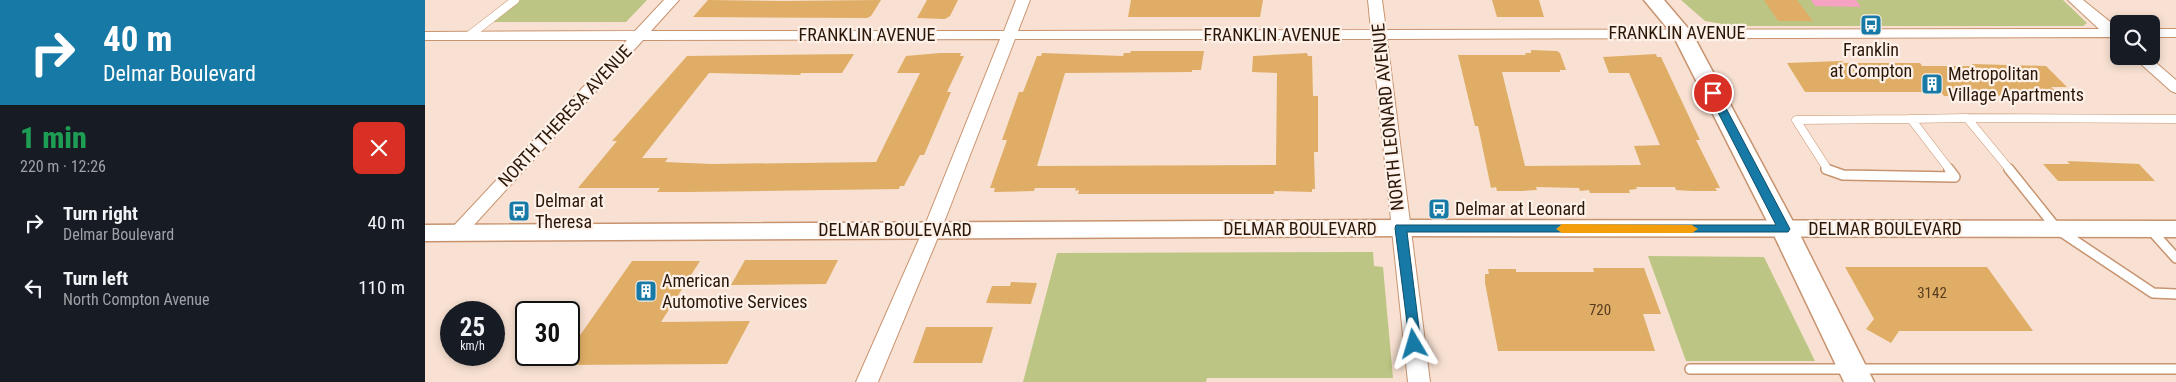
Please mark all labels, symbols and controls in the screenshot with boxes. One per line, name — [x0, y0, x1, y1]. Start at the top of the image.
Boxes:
bus stop icon: Franklin at Compton — [1859, 13, 1883, 37]
map controls — [2110, 15, 2160, 65]
button: search — [2110, 15, 2160, 65]
text: 40 m — [103, 19, 172, 60]
icon: right — [20, 20, 85, 85]
street label: NORTH LEONARD AVENUE — [1367, 22, 1408, 212]
street label: FRANKLIN AVENUE — [1609, 22, 1745, 43]
street label: FRANKLIN AVENUE — [799, 24, 935, 45]
street label: FRANKLIN AVENUE — [1204, 24, 1340, 45]
place label: Franklin at Compton — [1830, 39, 1912, 81]
street label: NORTH THERESA AVENUE — [494, 41, 636, 191]
text: Delmar Boulevard — [103, 61, 256, 86]
place label: Metropolitan Village Apartments — [1948, 63, 2084, 105]
pin — [1692, 72, 1734, 114]
building icon: Metropolitan Village Apartments — [1920, 72, 1944, 96]
icon: arrive — [1699, 79, 1727, 107]
text: 1 min — [20, 120, 87, 155]
button: close — [353, 122, 405, 174]
text: 220 m · 12:26 — [20, 157, 106, 176]
place label: Delmar at Theresa — [535, 190, 604, 232]
bus stop icon: Delmar at Leonard — [1427, 197, 1451, 221]
place label: Delmar at Leonard — [1455, 198, 1585, 219]
bus stop icon: Delmar at Theresa — [507, 199, 531, 223]
text: Turn right — [63, 202, 138, 225]
icon: right — [20, 209, 48, 237]
text: 40 m — [368, 211, 405, 234]
street label: DELMAR BOULEVARD — [1223, 218, 1377, 239]
street label: DELMAR BOULEVARD — [1808, 218, 1962, 239]
street label: DELMAR BOULEVARD — [818, 219, 972, 240]
text: Delmar Boulevard — [63, 225, 174, 244]
text: Turn left — [63, 267, 128, 290]
place label: American Automotive Services — [662, 270, 808, 312]
icon: left — [20, 274, 48, 302]
text: 110 m — [358, 276, 405, 299]
building icon: American Automotive Services — [634, 279, 658, 303]
house number: 3142 — [1917, 284, 1947, 302]
text: North Compton Avenue — [63, 290, 209, 309]
speed limit sign: 30 — [515, 301, 580, 366]
house number: 720 — [1589, 301, 1611, 319]
text: 25 — [460, 313, 485, 342]
position arrow — [1387, 317, 1439, 369]
text: km/h — [460, 339, 485, 353]

